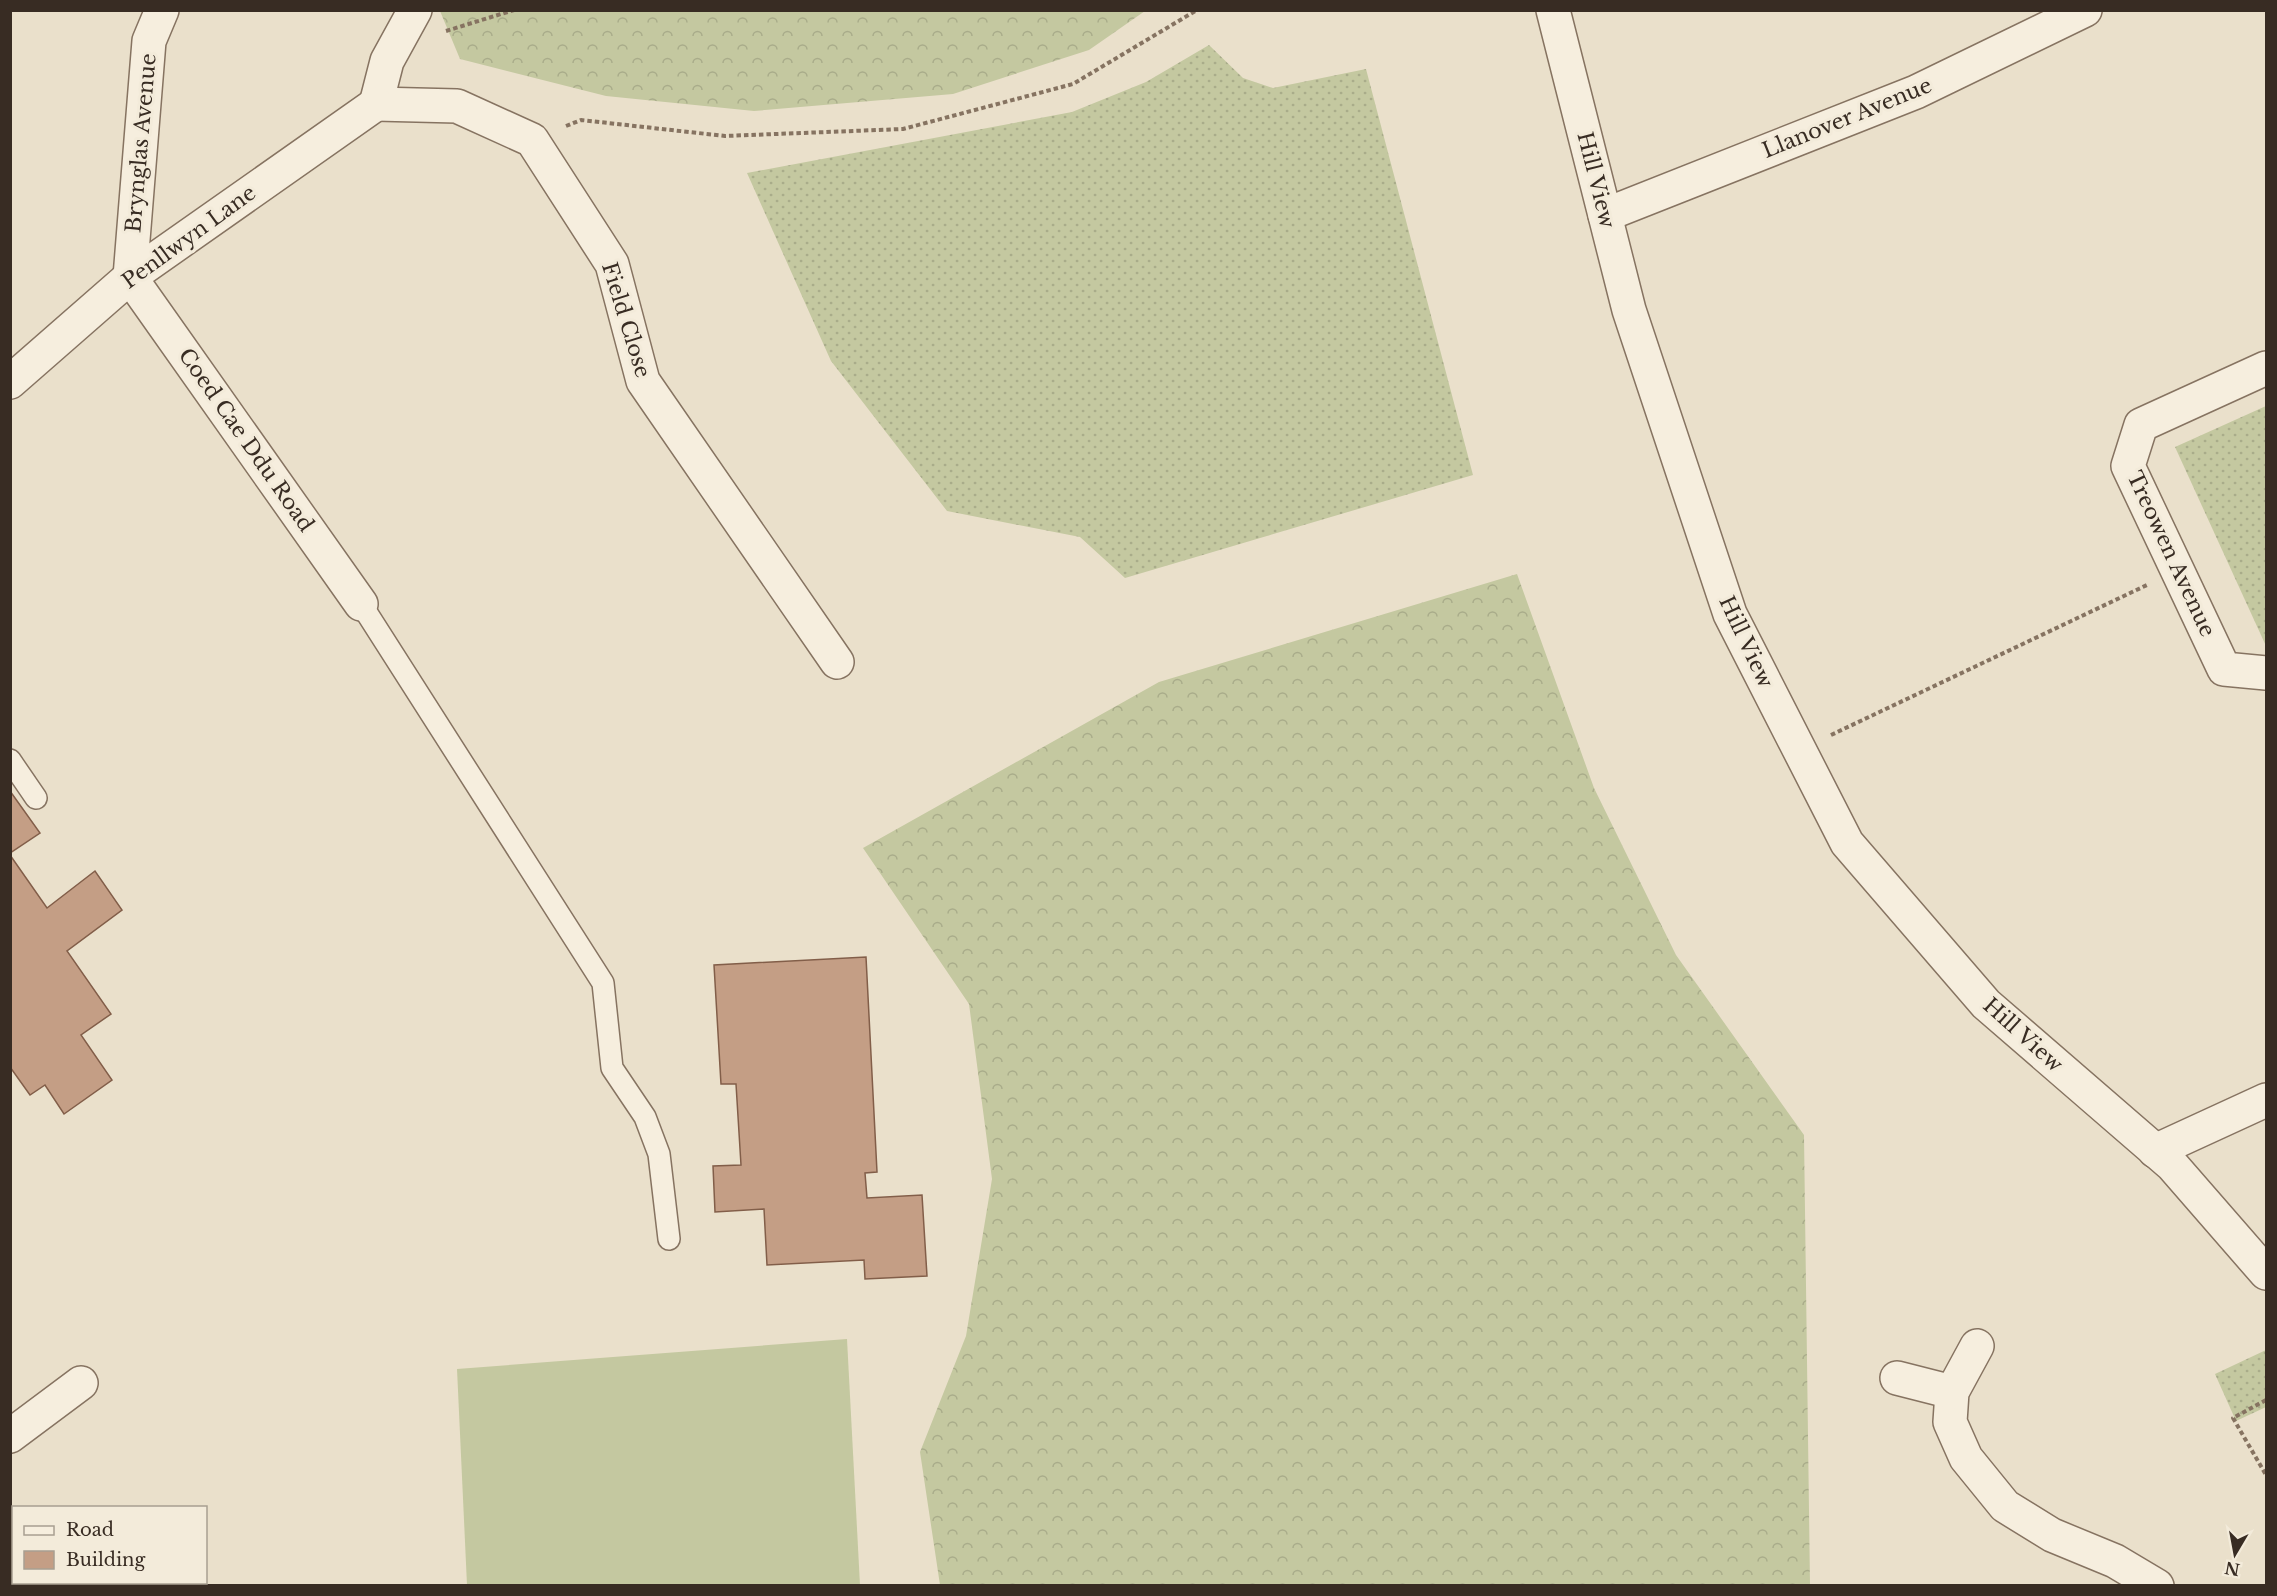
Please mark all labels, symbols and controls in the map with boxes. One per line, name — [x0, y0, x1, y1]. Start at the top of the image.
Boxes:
street label: Brynglas Avenue — [120, 52, 162, 234]
street label: Llanover Avenue — [1758, 72, 1936, 164]
street label: Hill View — [1571, 129, 1621, 231]
street label: Penllwyn Lane — [117, 180, 261, 294]
street label: Field Close — [596, 259, 656, 381]
street label: Coed Cae Ddu Road — [173, 343, 319, 537]
street label: Treowen Avenue — [2121, 467, 2221, 641]
street label: Hill View — [1713, 592, 1779, 692]
street label: Hill View — [1978, 992, 2068, 1078]
legend — [12, 1506, 207, 1584]
text: Road — [66, 1519, 114, 1541]
north arrow — [2205, 1524, 2265, 1584]
text: Building — [66, 1549, 145, 1571]
text: N — [2223, 1558, 2242, 1580]

